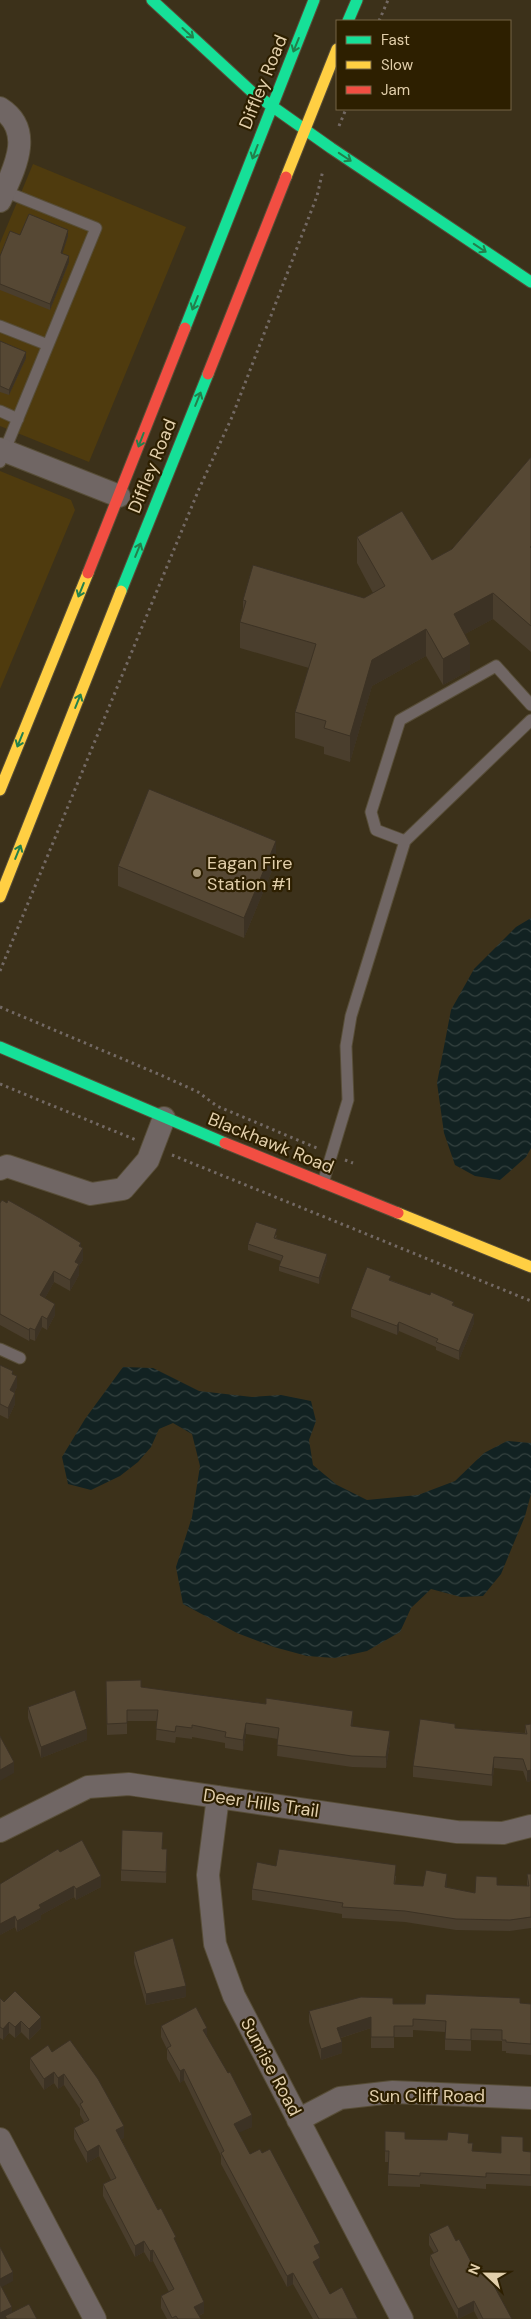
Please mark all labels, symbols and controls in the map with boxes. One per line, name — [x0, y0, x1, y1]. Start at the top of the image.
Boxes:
legend — [336, 20, 511, 110]
one-way arrow — [181, 27, 194, 39]
text: Fast — [381, 30, 410, 50]
street label: Diffley Road — [233, 31, 293, 133]
one-way arrow — [291, 37, 301, 52]
text: Slow — [381, 55, 414, 75]
text: Jam — [381, 80, 410, 100]
one-way arrow — [249, 144, 258, 159]
one-way arrow — [338, 152, 352, 162]
one-way arrow — [473, 242, 487, 253]
one-way arrow — [190, 295, 200, 310]
one-way arrow — [194, 392, 203, 407]
street label: Diffley Road — [122, 415, 182, 517]
one-way arrow — [136, 432, 145, 447]
one-way arrow — [134, 543, 143, 558]
one-way arrow — [76, 582, 85, 597]
one-way arrow — [74, 694, 83, 709]
one-way arrow — [15, 732, 24, 748]
one-way arrow — [14, 845, 23, 860]
place label: Eagan Fire Station #1 — [207, 851, 292, 896]
marker: Eagan Fire Station #1 — [191, 867, 203, 879]
street label: Blackhawk Road — [205, 1107, 337, 1179]
street label: Deer Hills Trail — [202, 1783, 320, 1823]
street label: Sunrise Road — [235, 2014, 307, 2120]
street label: Sun Cliff Road — [369, 2084, 485, 2108]
north arrow — [461, 2249, 511, 2299]
text: N — [464, 2261, 484, 2277]

